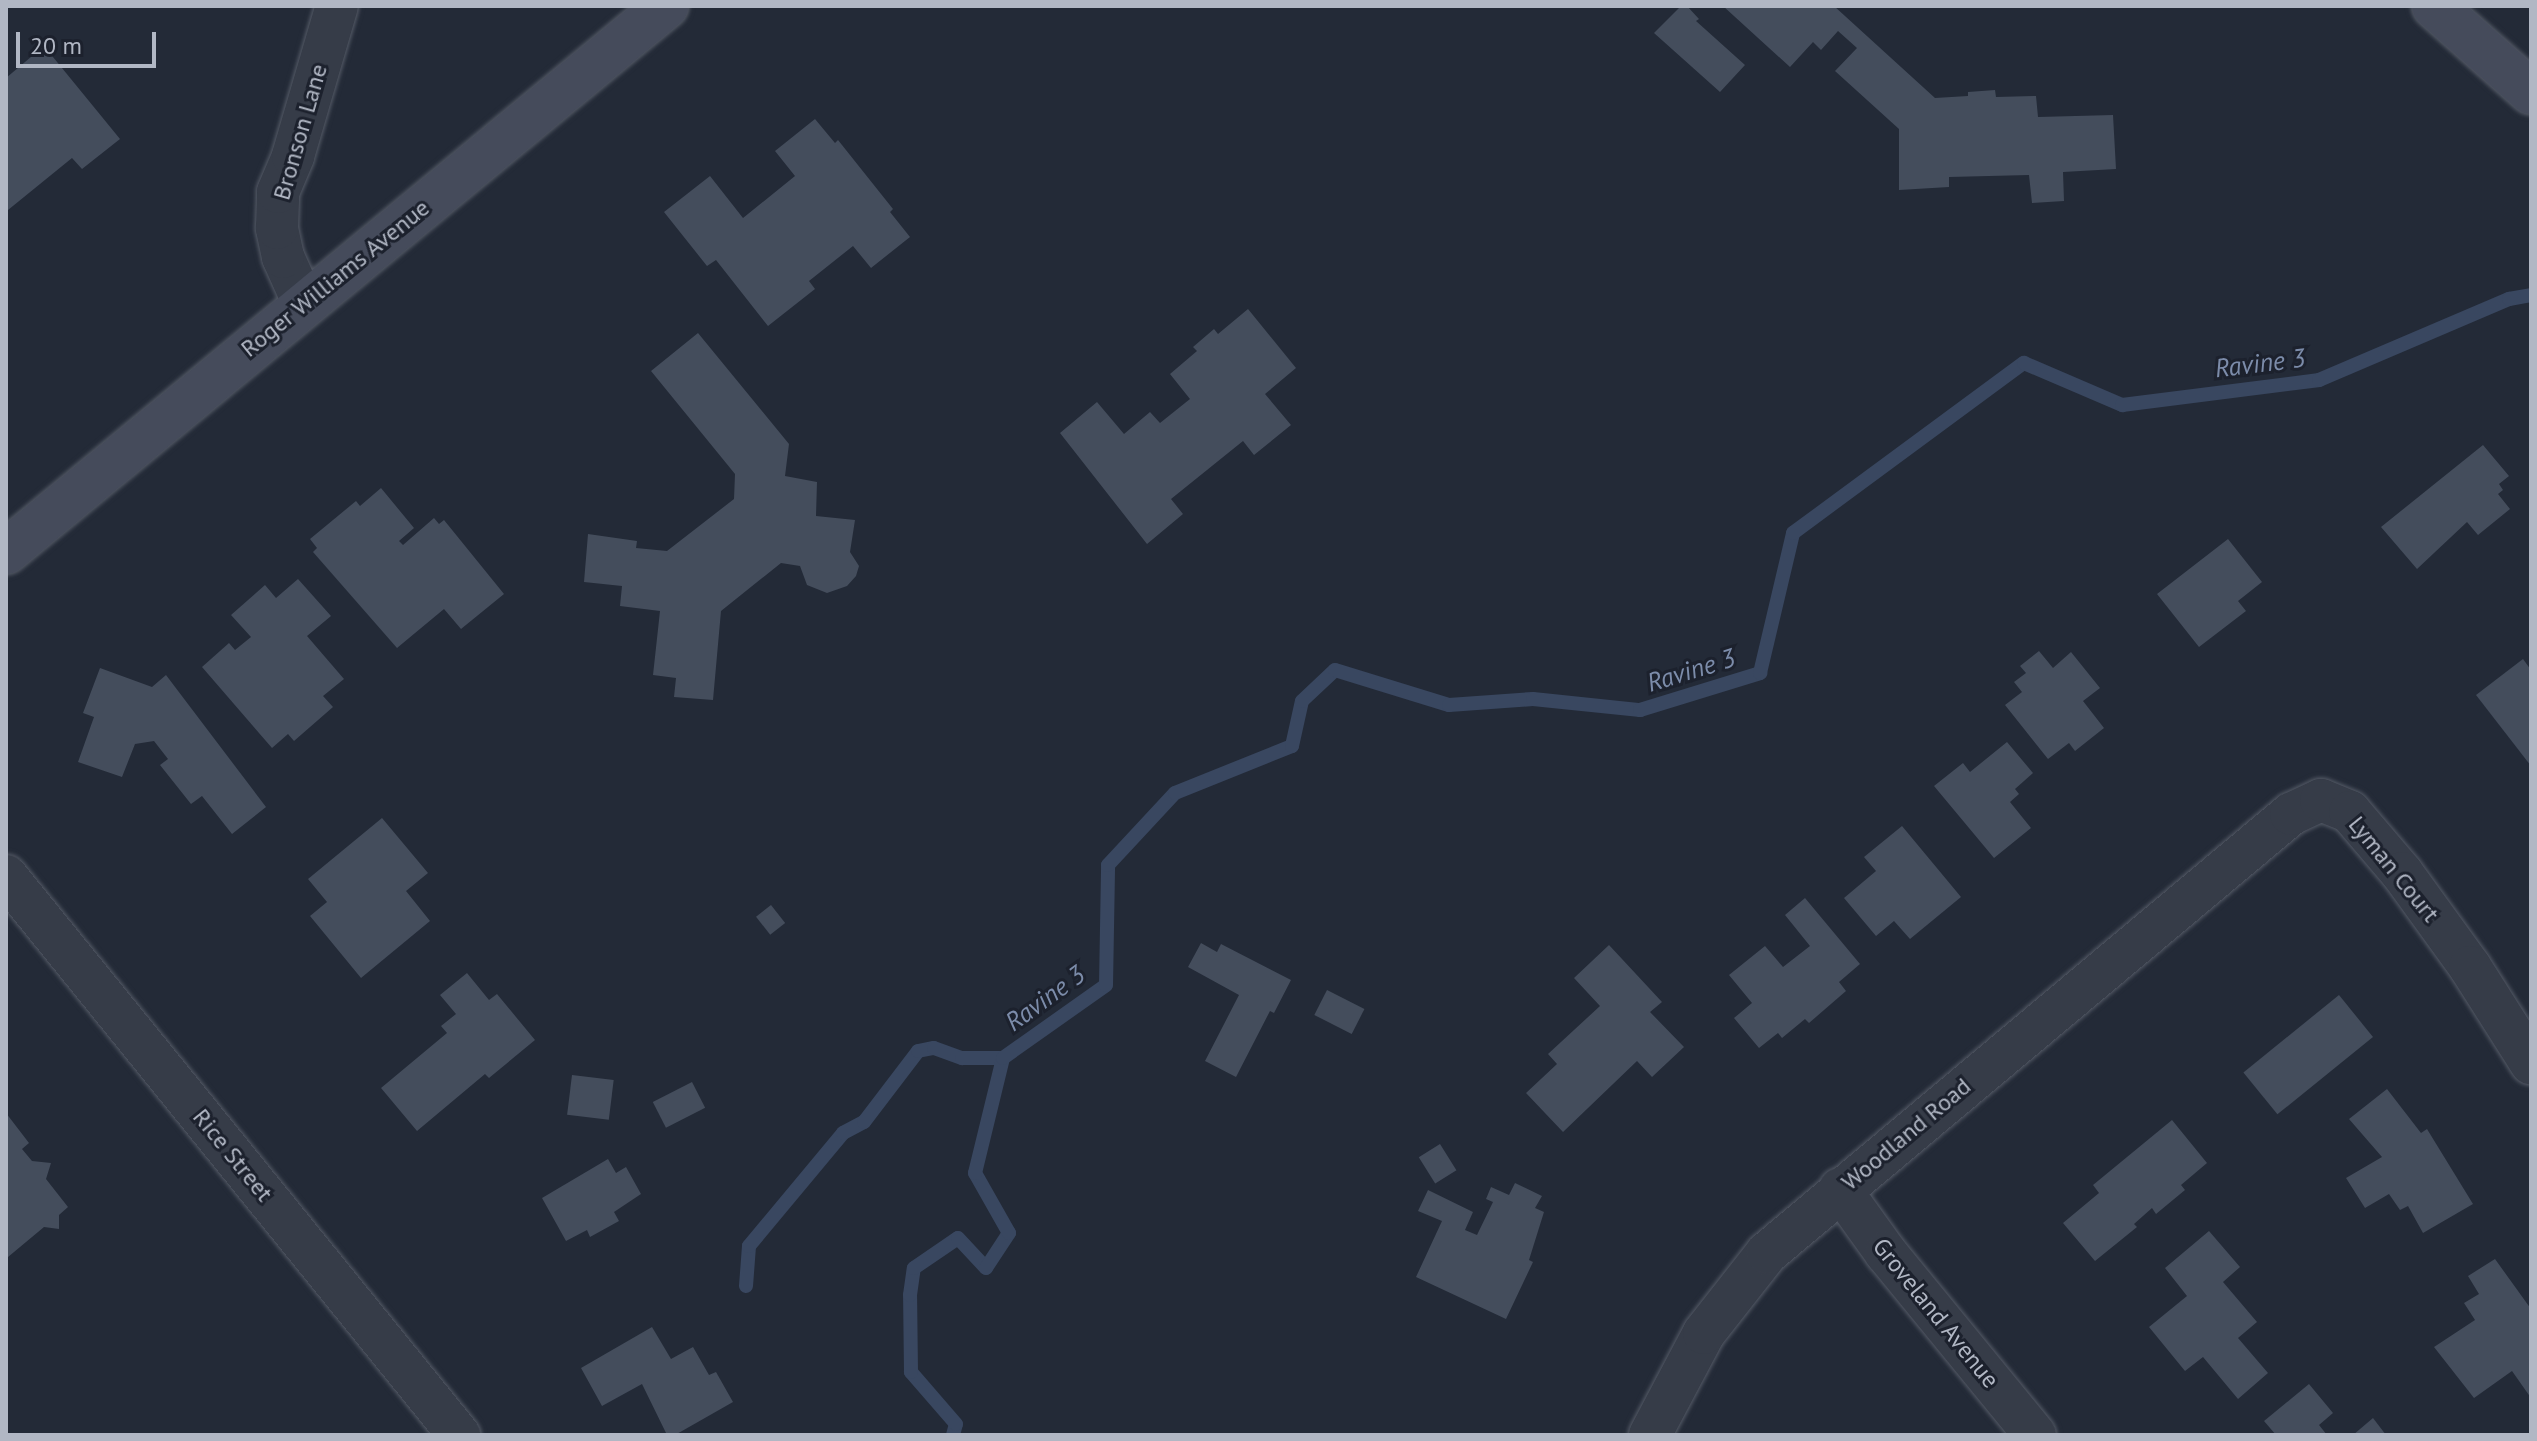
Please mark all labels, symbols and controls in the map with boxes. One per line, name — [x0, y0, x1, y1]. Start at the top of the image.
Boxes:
scale bar — [20, 16, 160, 66]
text: 20 m — [30, 30, 82, 61]
street label: Bronson Lane — [267, 61, 333, 203]
street label: Roger Williams Avenue — [235, 193, 435, 363]
water label: Ravine 3 — [2213, 342, 2307, 384]
water label: Ravine 3 — [1643, 642, 1739, 698]
street label: Lyman Court — [2343, 810, 2445, 928]
water label: Ravine 3 — [999, 959, 1091, 1037]
street label: Woodland Road — [1836, 1072, 1976, 1196]
street label: Rice Street — [187, 1103, 279, 1207]
street label: Groveland Avenue — [1867, 1232, 2005, 1394]

